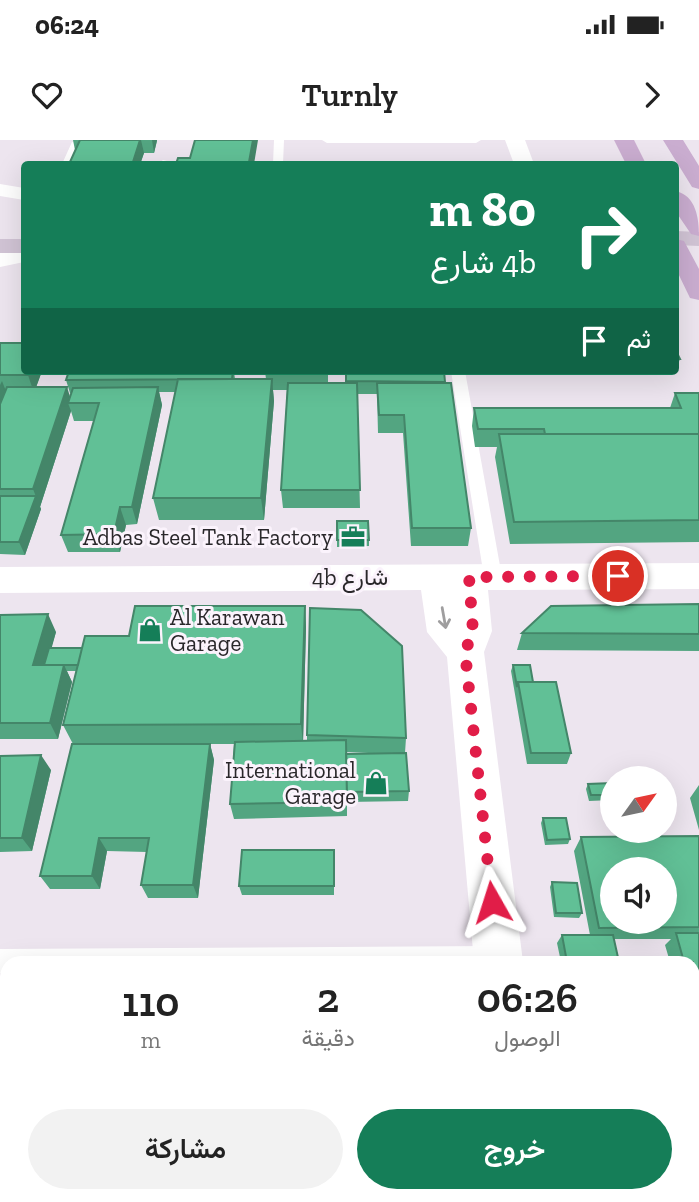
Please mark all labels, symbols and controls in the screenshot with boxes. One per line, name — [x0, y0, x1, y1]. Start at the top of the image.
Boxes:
text: 06:24 — [35, 9, 99, 41]
icon: heart — [28, 76, 66, 114]
text: Turnly — [301, 76, 398, 114]
icon: forward — [633, 76, 671, 114]
text: 80 m — [429, 180, 536, 239]
icon: right — [560, 189, 651, 280]
text: 4b شارع — [430, 243, 536, 281]
icon: arrive — [575, 322, 613, 360]
text: ثم — [627, 323, 651, 355]
place label: Adbas Steel Tank Factory — [83, 523, 333, 551]
office icon: Adbas Steel Tank Factory — [339, 523, 367, 551]
pin — [588, 546, 648, 606]
icon: arrive — [599, 557, 637, 595]
street label: 4b شارع — [312, 563, 388, 593]
place label: Al Karawan Garage — [170, 603, 284, 657]
one-way arrow — [437, 606, 451, 629]
shop icon: Al Karawan Garage — [136, 616, 164, 644]
place label: International Garage — [225, 756, 356, 810]
north arrow — [600, 766, 677, 844]
map controls — [600, 766, 677, 934]
shop icon: International Garage — [362, 769, 390, 797]
button: sound — [600, 857, 677, 934]
position arrow — [455, 865, 529, 939]
text: 2 — [317, 972, 339, 1023]
text: 06:26 — [477, 972, 578, 1023]
text: 110 — [122, 976, 180, 1027]
text: دقيقة — [302, 1024, 355, 1052]
text: الوصول — [494, 1024, 561, 1052]
text: m — [141, 1026, 161, 1054]
button: مشاركة — [28, 1109, 343, 1189]
button: خروج — [357, 1109, 672, 1189]

